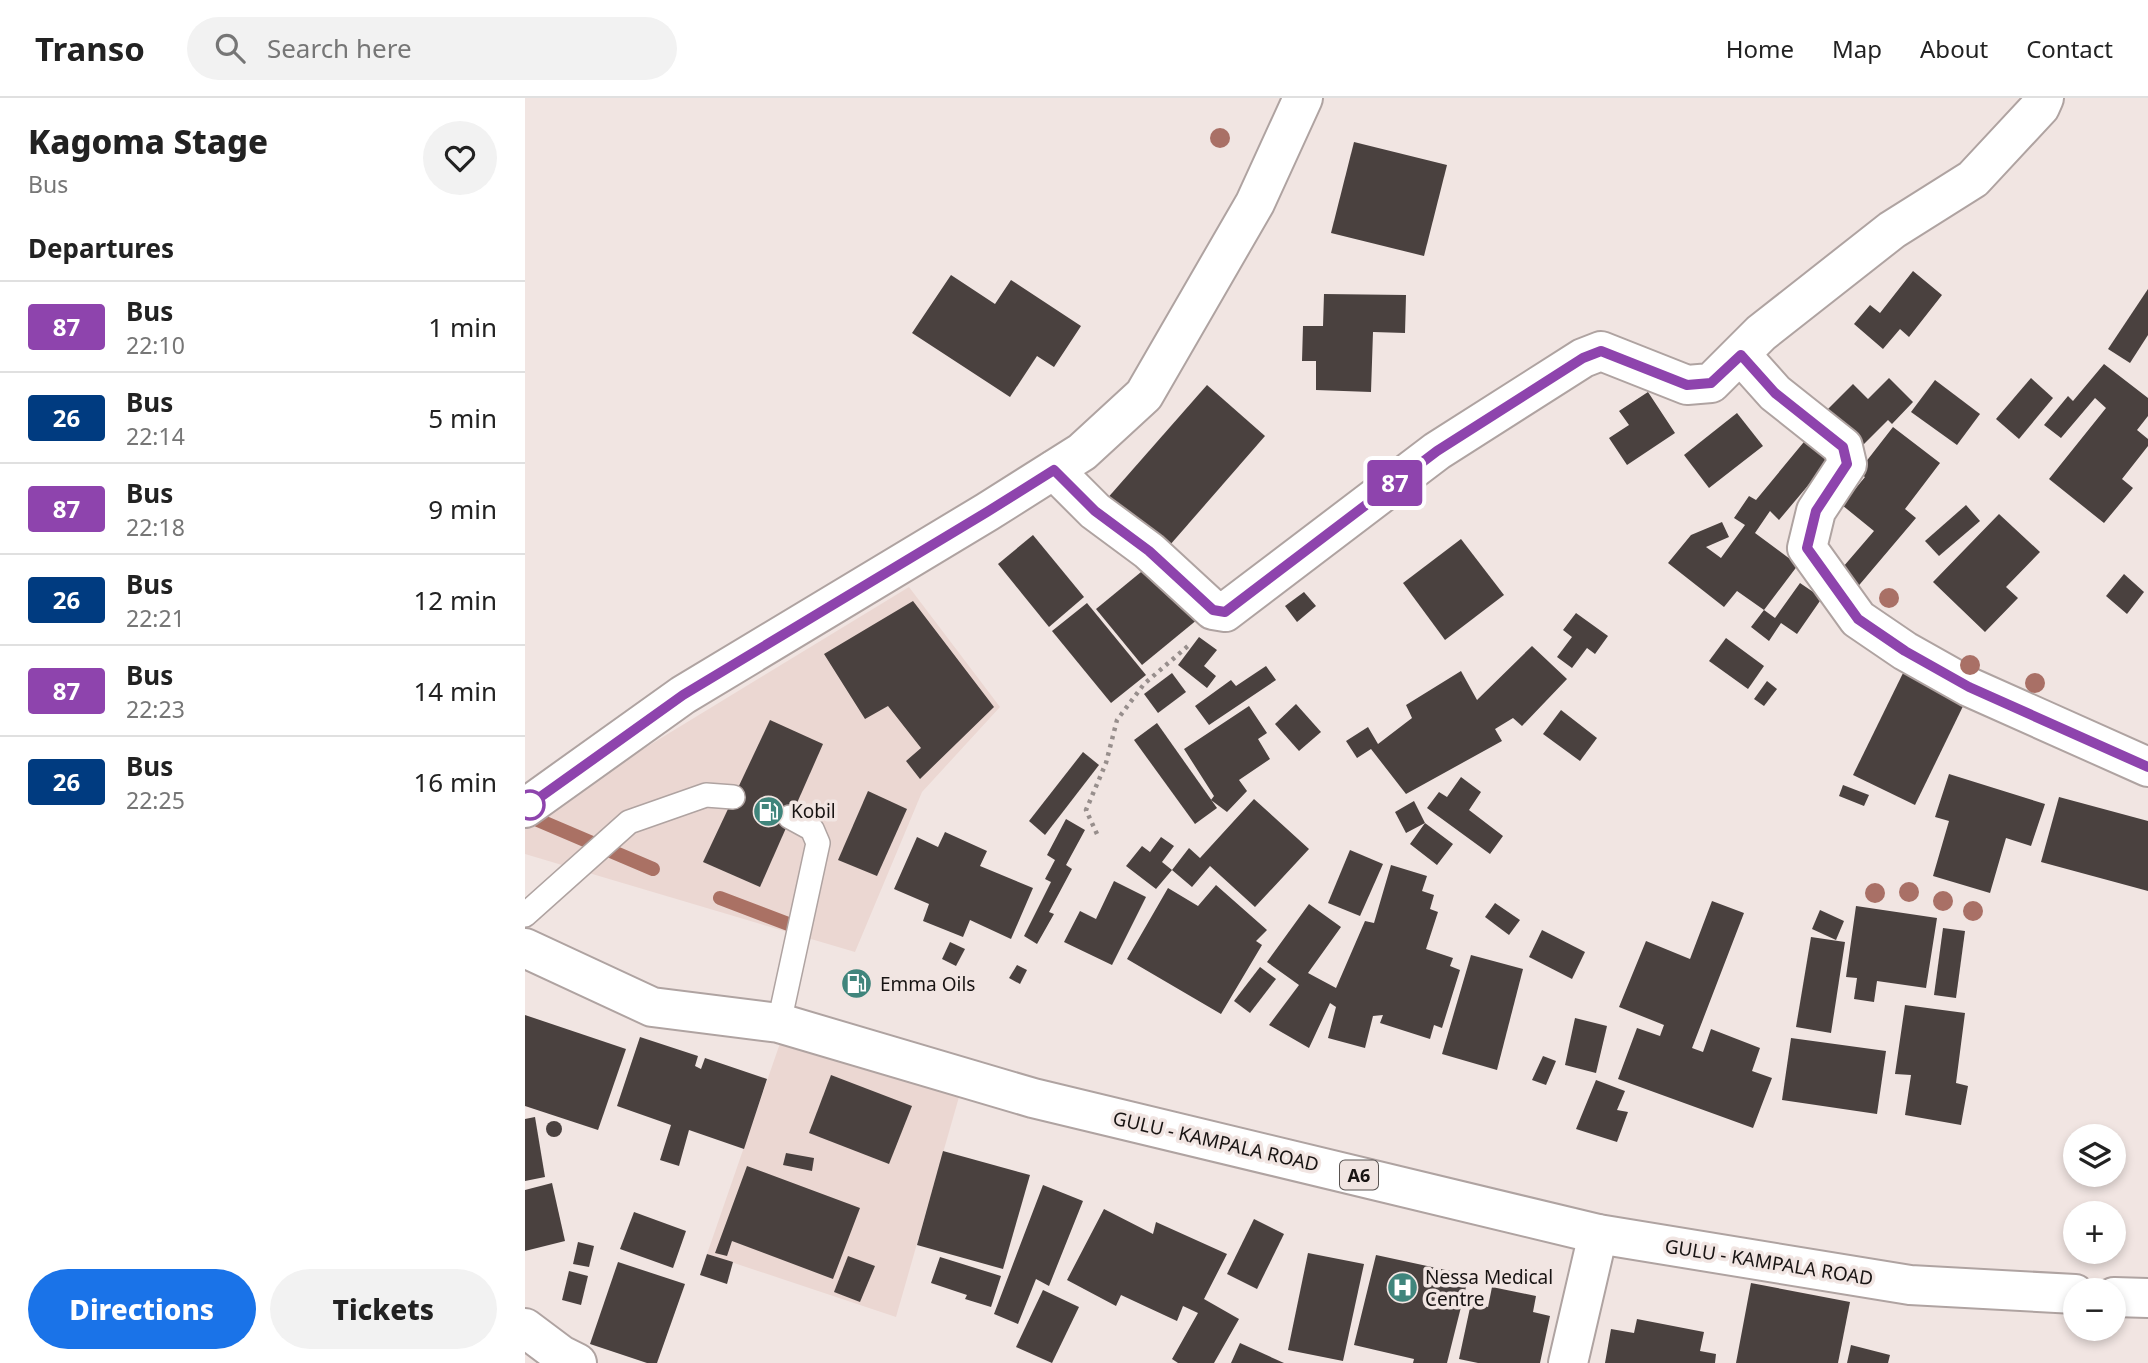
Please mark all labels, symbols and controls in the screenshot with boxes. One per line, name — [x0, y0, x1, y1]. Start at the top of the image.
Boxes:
search box — [187, 17, 677, 80]
text: Transo — [35, 26, 145, 71]
icon: search — [211, 29, 249, 67]
text: Search here — [267, 30, 412, 66]
text: Home — [1726, 32, 1794, 65]
text: Map — [1832, 32, 1882, 65]
text: About — [1920, 32, 1988, 65]
text: Contact — [2026, 32, 2113, 65]
text: Kagoma Stage — [28, 119, 268, 164]
button: heart — [423, 121, 497, 195]
text: Bus — [28, 168, 68, 200]
text: Departures — [28, 230, 174, 266]
text: Bus — [126, 293, 173, 329]
text: 1 min — [428, 309, 497, 345]
text: 87 — [53, 310, 80, 343]
text: 22:10 — [126, 329, 185, 361]
text: Bus — [126, 384, 173, 420]
text: 5 min — [428, 400, 497, 436]
text: 26 — [53, 401, 80, 434]
text: 22:14 — [126, 420, 185, 452]
line badge: 87 — [1363, 460, 1427, 506]
text: 87 — [1381, 466, 1409, 499]
text: Bus — [126, 475, 173, 511]
text: 9 min — [428, 491, 497, 527]
text: 87 — [53, 492, 80, 525]
text: 22:18 — [126, 511, 185, 543]
text: Bus — [126, 566, 173, 602]
text: 12 min — [413, 582, 497, 618]
text: 26 — [53, 583, 80, 616]
text: 22:21 — [126, 602, 185, 634]
text: Bus — [126, 657, 173, 693]
text: 14 min — [413, 673, 497, 709]
text: 87 — [53, 674, 80, 707]
text: 22:23 — [126, 693, 185, 725]
text: Bus — [126, 748, 173, 784]
text: 16 min — [413, 764, 497, 800]
text: 26 — [53, 765, 80, 798]
text: 22:25 — [126, 784, 185, 816]
unlabelled marker — [515, 790, 545, 820]
fuel station icon: Kobil — [751, 794, 785, 828]
place label: Kobil — [791, 798, 836, 824]
fuel station icon: Emma Oils — [840, 967, 874, 1001]
place label: Emma Oils — [880, 971, 975, 997]
street label: GULU - KAMPALA ROAD — [1111, 1105, 1321, 1177]
map controls — [2063, 1124, 2126, 1341]
button: layers — [2063, 1124, 2126, 1187]
road number: A6 — [1340, 1160, 1378, 1190]
button: + — [2063, 1201, 2126, 1264]
street label: GULU - KAMPALA ROAD — [1663, 1233, 1875, 1291]
place label: Nessa Medical Centre — [1425, 1264, 1553, 1312]
button: Directions — [28, 1269, 256, 1349]
button: Tickets — [270, 1269, 497, 1349]
hospital icon: Nessa Medical Centre — [1385, 1271, 1419, 1305]
button: − — [2063, 1278, 2126, 1341]

